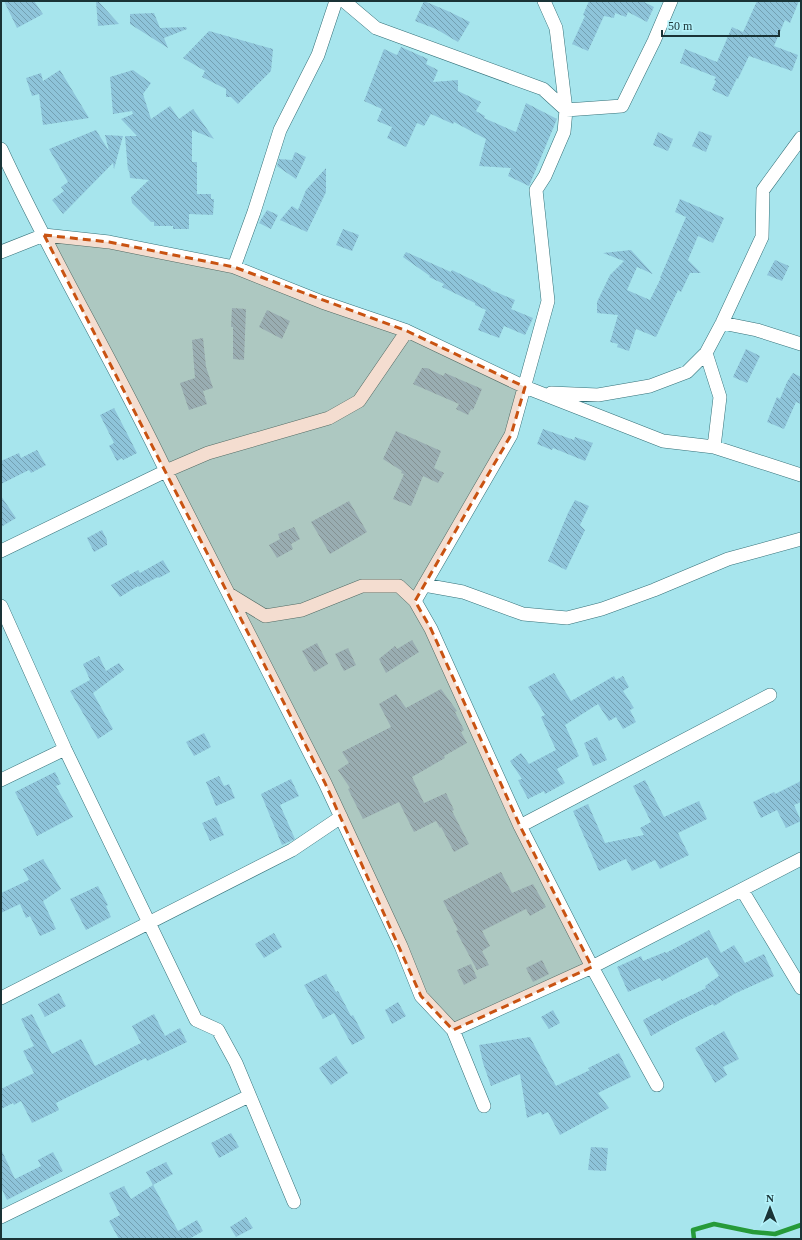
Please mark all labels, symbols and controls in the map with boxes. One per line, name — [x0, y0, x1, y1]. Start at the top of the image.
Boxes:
scale bar — [662, 12, 779, 38]
text: 50 m — [668, 19, 693, 33]
north arrow — [750, 1188, 790, 1228]
text: N — [766, 1192, 774, 1204]

